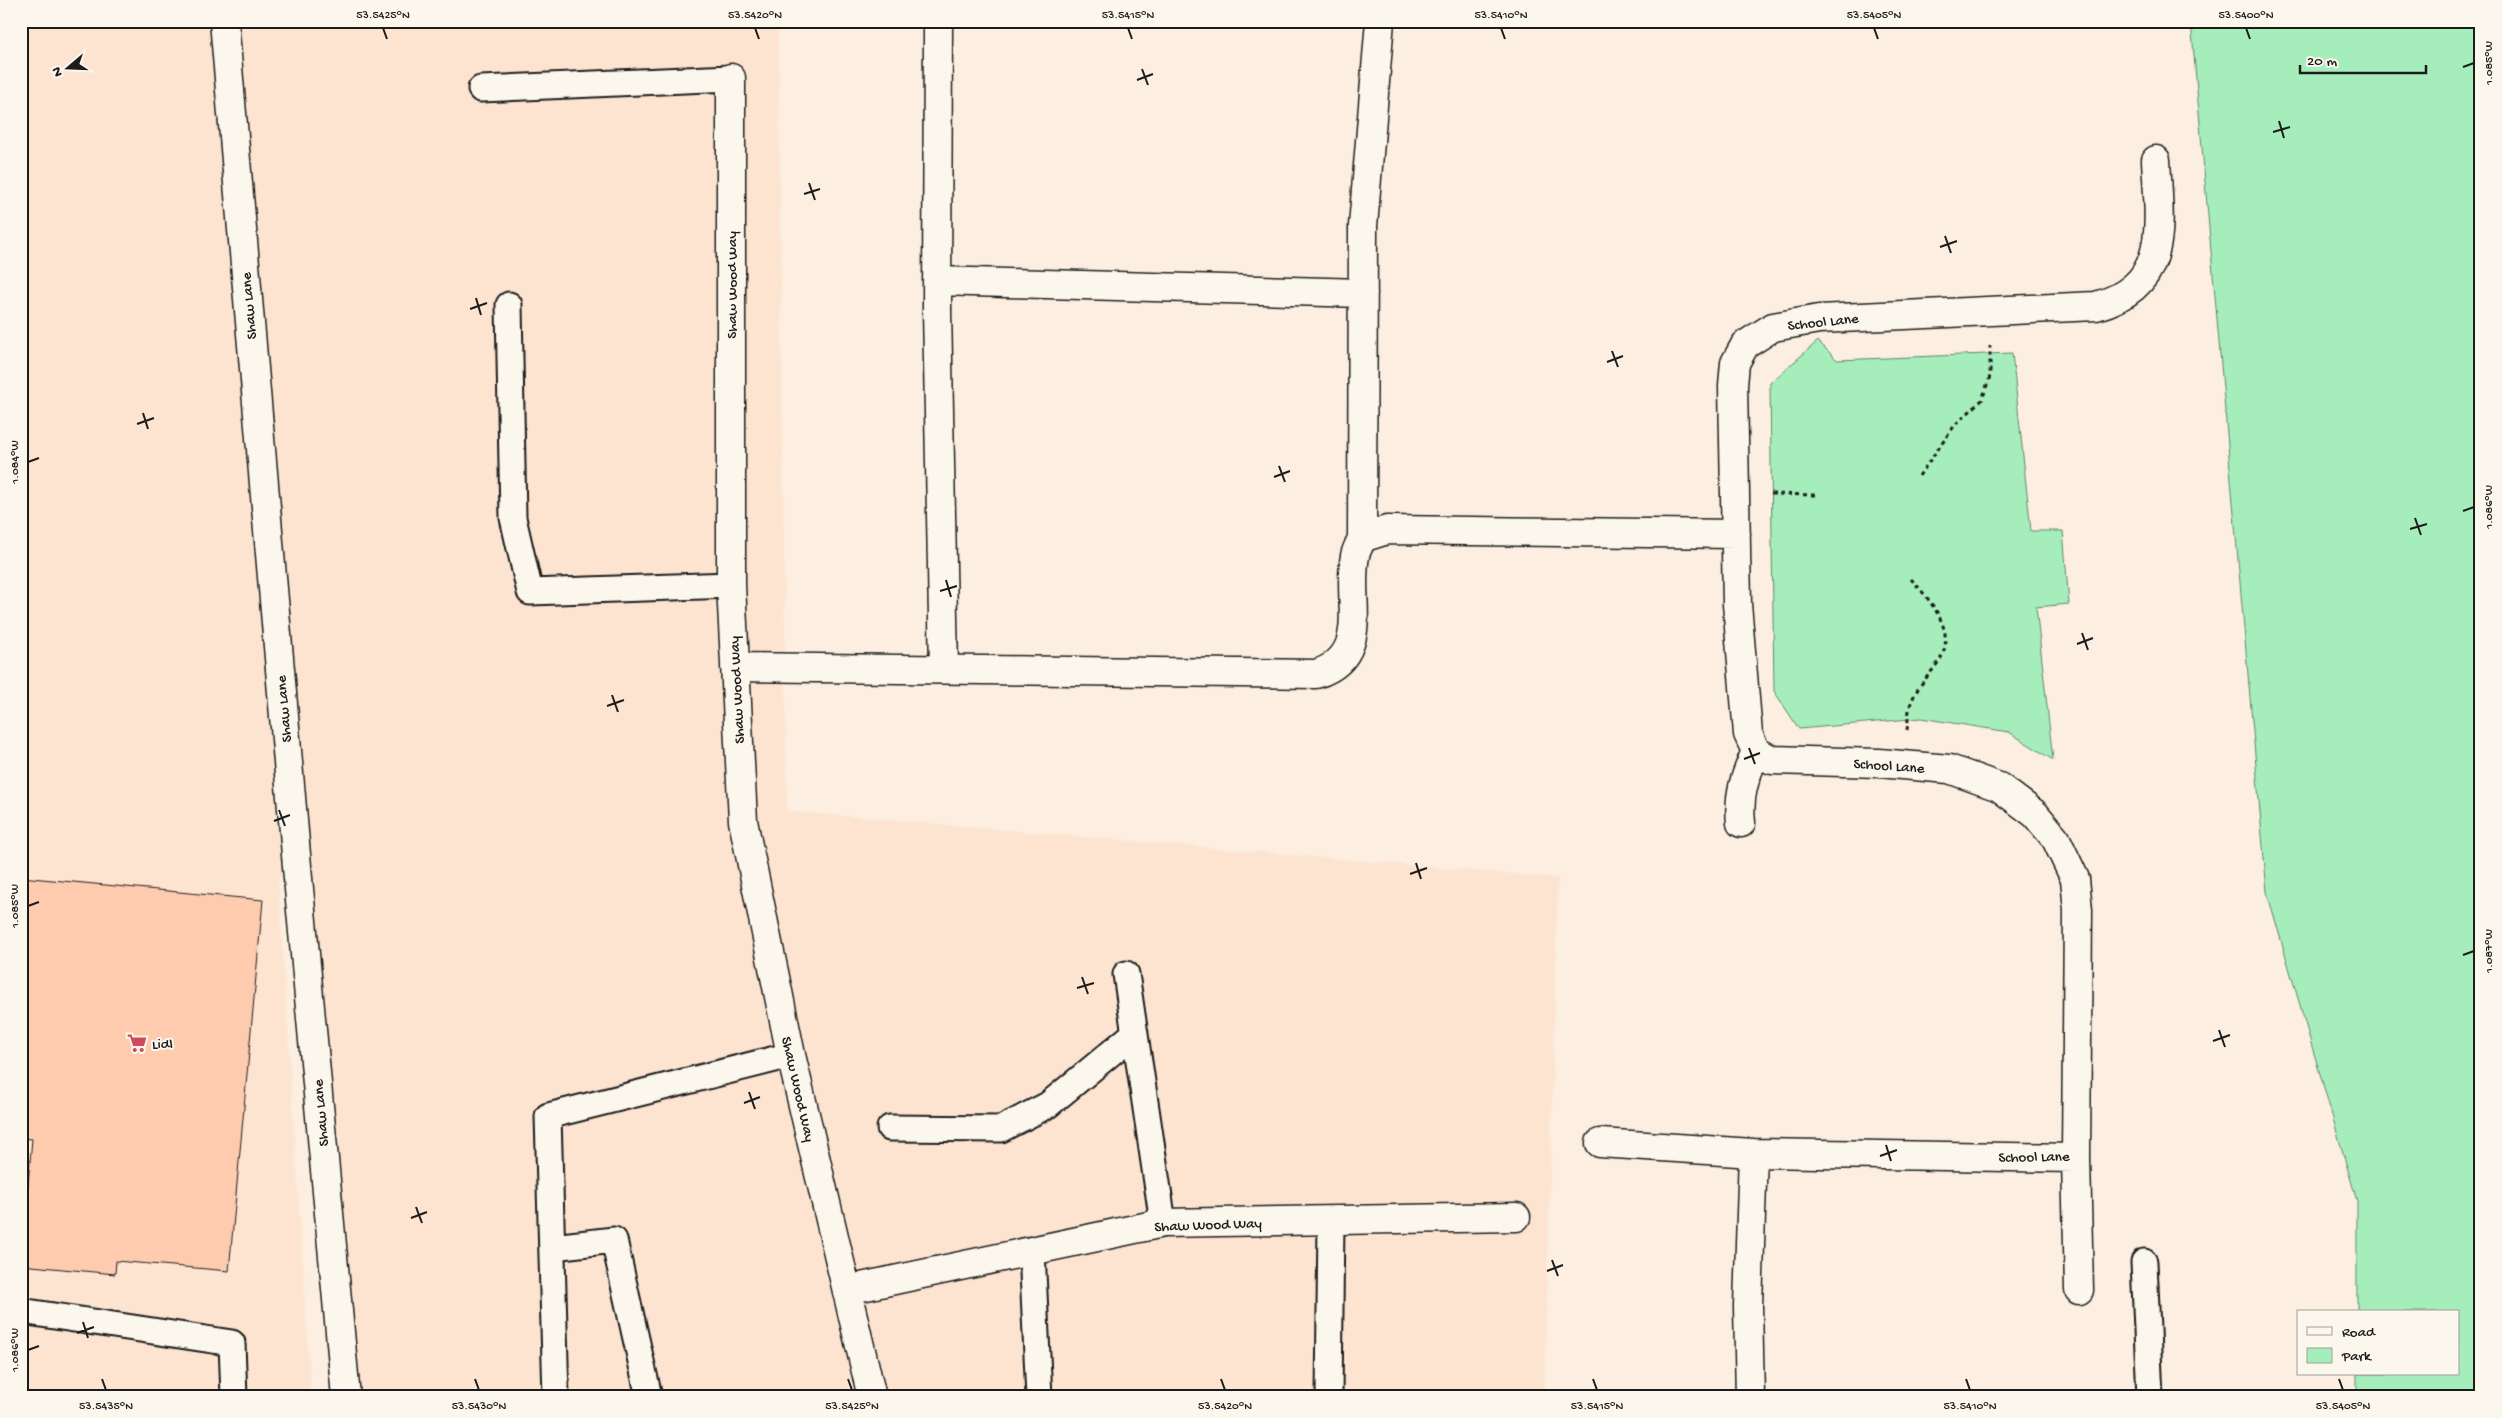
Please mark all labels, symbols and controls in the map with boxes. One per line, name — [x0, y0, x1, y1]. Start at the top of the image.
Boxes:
text: 53.5425°N — [356, 9, 410, 23]
text: 53.5420°N — [728, 9, 782, 23]
text: 53.5415°N — [1102, 9, 1155, 23]
text: 53.5410°N — [1474, 9, 1528, 23]
text: 53.5405°N — [1847, 9, 1901, 23]
text: 53.5400°N — [2218, 9, 2274, 23]
text: 1.085°W — [2483, 41, 2497, 86]
north arrow — [42, 42, 92, 92]
scale bar — [2300, 42, 2426, 74]
text: 20 m — [2307, 53, 2337, 71]
text: N — [49, 64, 68, 79]
street label: Shaw Wood Way — [724, 231, 742, 339]
street label: Shaw Lane — [238, 271, 262, 340]
street label: School Lane — [1787, 310, 1860, 336]
text: 1.084°W — [9, 440, 23, 485]
text: 1.086°W — [2483, 485, 2497, 530]
street label: Shaw Wood Way — [726, 635, 750, 744]
street label: Shaw Lane — [273, 674, 297, 743]
street label: School Lane — [1853, 756, 1925, 778]
text: 1.085°W — [9, 884, 23, 929]
text: 1.087°W — [2483, 929, 2497, 974]
supermarket icon: Lidl — [126, 1032, 148, 1054]
street label: Shaw Wood Way — [776, 1035, 818, 1145]
place label: Lidl — [152, 1036, 173, 1054]
street label: Shaw Lane — [310, 1078, 334, 1147]
street label: School Lane — [1998, 1148, 2070, 1168]
street label: Shaw Wood Way — [1154, 1215, 1263, 1237]
legend — [2297, 1310, 2460, 1376]
text: Road — [2342, 1324, 2376, 1342]
text: 1.086°W — [9, 1328, 23, 1373]
text: Park — [2341, 1348, 2372, 1366]
text: 53.5435°N — [79, 1400, 133, 1414]
text: 53.5430°N — [452, 1400, 506, 1414]
text: 53.5425°N — [825, 1400, 879, 1414]
text: 53.5420°N — [1198, 1400, 1252, 1414]
text: 53.5415°N — [1571, 1400, 1624, 1414]
text: 53.5410°N — [1943, 1400, 1997, 1414]
text: 53.5405°N — [2316, 1400, 2370, 1414]

